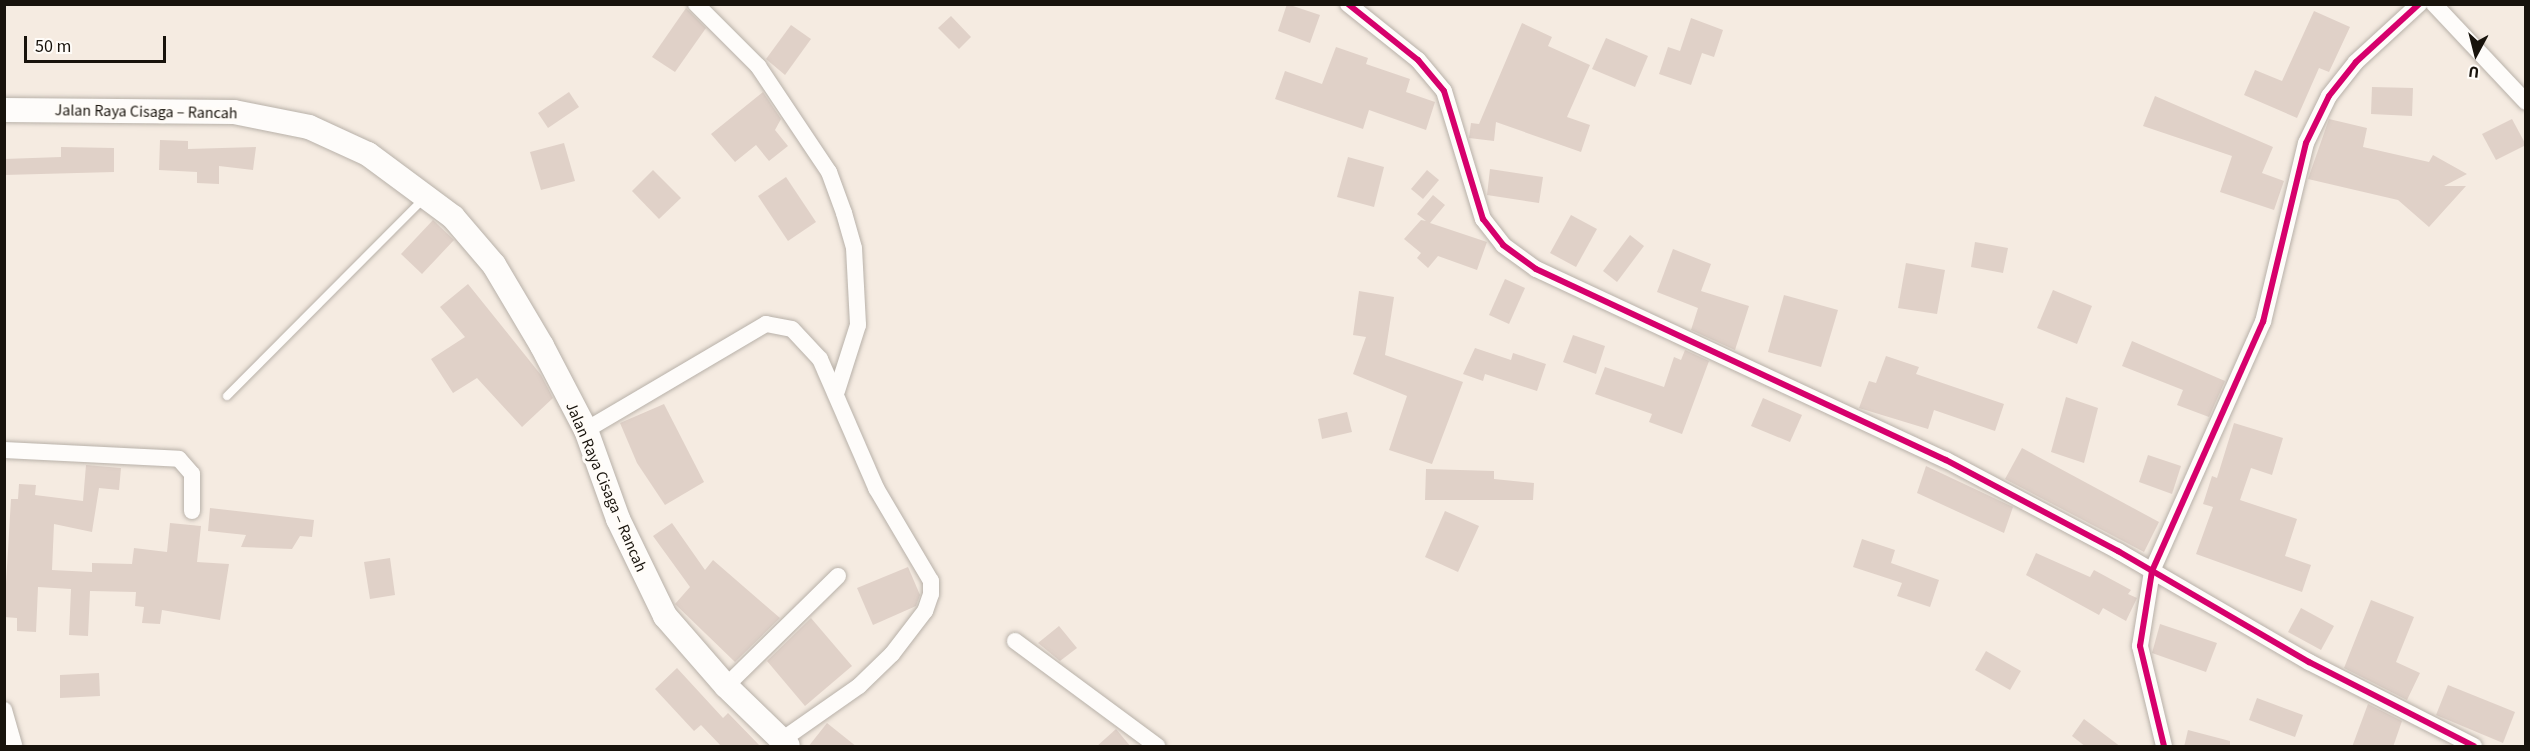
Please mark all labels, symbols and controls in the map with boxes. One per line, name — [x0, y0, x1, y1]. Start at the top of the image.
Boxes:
scale bar — [27, 24, 170, 62]
north arrow — [2446, 24, 2506, 84]
text: 50 m — [35, 34, 71, 59]
text: U — [2467, 60, 2480, 83]
street label: Jalan Raya Cisaga – Rancah — [54, 101, 238, 123]
street label: Jalan Raya Cisaga – Rancah — [561, 399, 651, 575]

